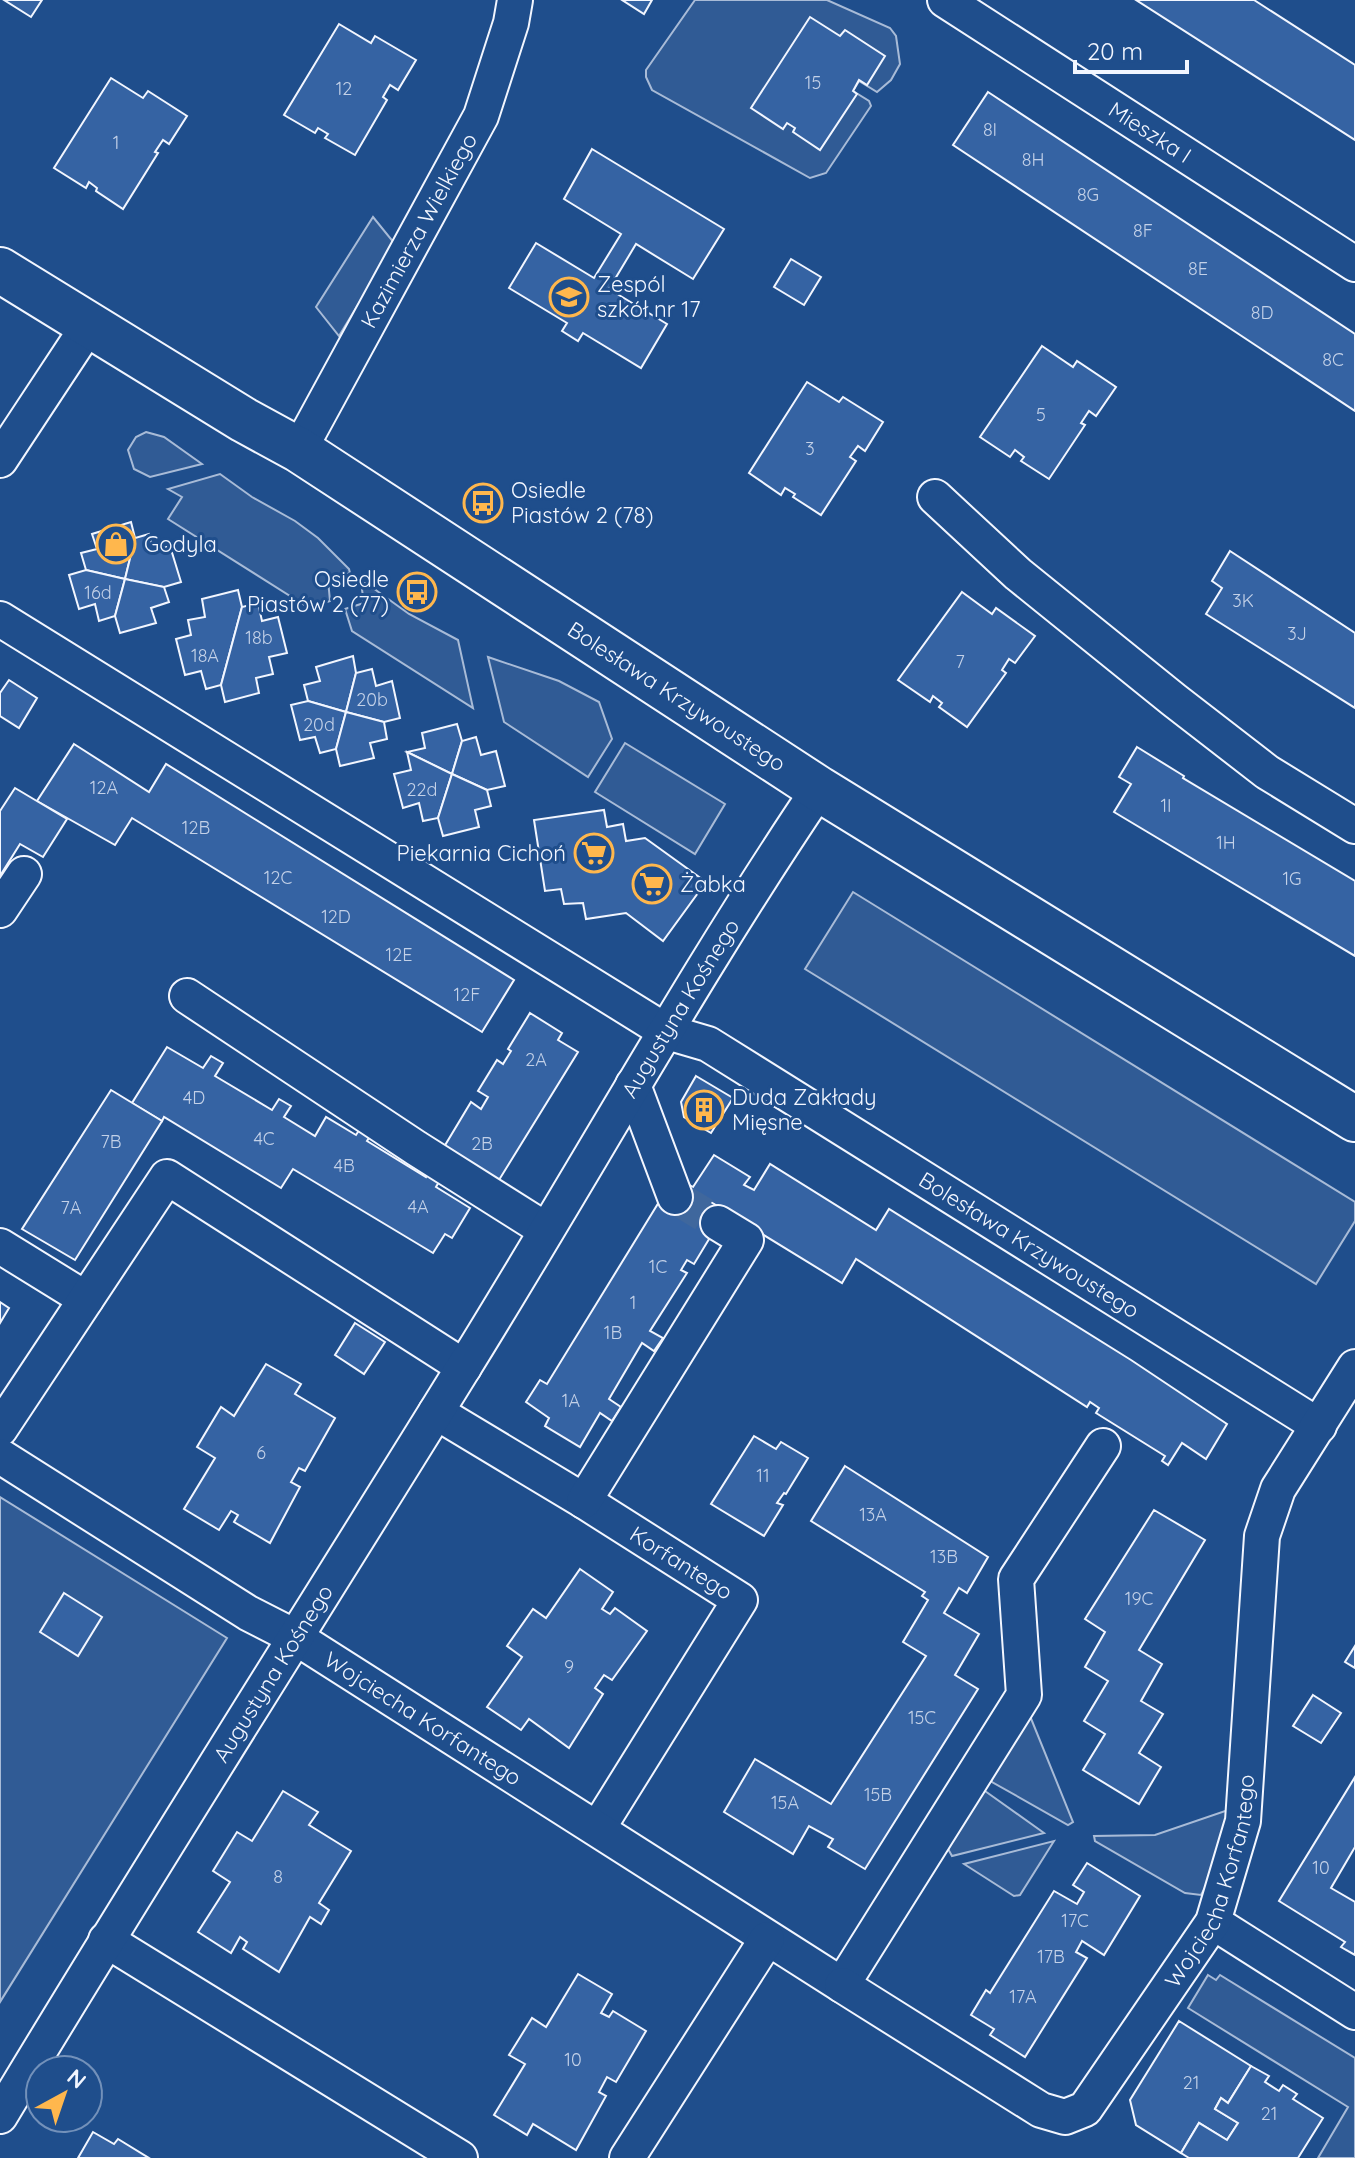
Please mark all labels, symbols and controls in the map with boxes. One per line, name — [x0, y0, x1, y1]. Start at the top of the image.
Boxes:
scale bar — [1075, 24, 1187, 74]
text: 20 m — [1087, 36, 1143, 66]
house number: 15 — [805, 71, 821, 94]
house number: 12 — [336, 77, 352, 100]
street label: Mieszka I — [1104, 95, 1197, 169]
house number: 8I — [983, 118, 997, 141]
street label: Kazimierza Wielkiego — [354, 128, 483, 333]
house number: 1 — [113, 131, 119, 154]
house number: 8H — [1022, 148, 1044, 171]
house number: 8G — [1077, 183, 1099, 206]
house number: 8F — [1133, 219, 1153, 242]
house number: 8E — [1188, 257, 1208, 280]
place label: Zespól szkół nr 17 — [597, 270, 701, 323]
school or university icon: Zespól szkół nr 17 — [548, 276, 590, 318]
house number: 8D — [1251, 301, 1273, 324]
house number: 8C — [1322, 348, 1344, 371]
house number: 5 — [1036, 403, 1046, 426]
house number: 3 — [805, 437, 815, 460]
place label: Osiedle Piastów 2 (78) — [511, 476, 654, 529]
bus stop icon: Osiedle Piastów 2 (78) — [462, 482, 504, 524]
shop icon: Godyla — [95, 523, 137, 565]
place label: Godyla — [144, 530, 217, 558]
place label: Osiedle Piastów 2 (77) — [247, 565, 389, 618]
bus stop icon: Osiedle Piastów 2 (77) — [396, 571, 438, 613]
house number: 16d — [84, 581, 112, 604]
house number: 3K — [1232, 589, 1254, 612]
street label: Bolesława Krzywoustego — [562, 615, 791, 778]
house number: 3J — [1287, 622, 1307, 645]
house number: 18b — [245, 626, 273, 649]
house number: 18A — [191, 644, 219, 667]
house number: 7 — [955, 650, 965, 673]
house number: 20b — [356, 688, 388, 711]
house number: 20d — [303, 713, 335, 736]
house number: 12A — [90, 776, 118, 799]
house number: 22d — [407, 778, 437, 801]
house number: 1I — [1160, 794, 1172, 817]
house number: 12B — [182, 816, 210, 839]
house number: 1H — [1216, 831, 1236, 854]
supermarket icon: Piekarnia Cichoń — [573, 832, 615, 874]
place label: Piekarnia Cichoń — [397, 839, 566, 867]
supermarket icon: Żabka — [631, 863, 673, 905]
house number: 12C — [264, 866, 292, 889]
house number: 1G — [1282, 867, 1302, 890]
place label: Żabka — [680, 870, 746, 898]
house number: 12D — [321, 905, 351, 928]
street label: Augustyna Kośnego — [615, 913, 745, 1103]
house number: 12E — [386, 943, 412, 966]
house number: 12F — [454, 983, 480, 1006]
house number: 2A — [525, 1048, 547, 1071]
place label: Duda Zakłady Mięsne — [732, 1083, 877, 1136]
house number: 4D — [183, 1086, 205, 1109]
building icon: Duda Zakłady Mięsne — [683, 1089, 725, 1131]
house number: 4C — [253, 1127, 275, 1150]
house number: 7B — [101, 1130, 121, 1153]
house number: 2B — [471, 1132, 493, 1155]
house number: 4B — [333, 1154, 355, 1177]
street label: Bolesława Krzywoustego — [914, 1165, 1145, 1324]
house number: 4A — [407, 1195, 429, 1218]
house number: 7A — [61, 1196, 82, 1219]
house number: 1C — [649, 1255, 667, 1278]
house number: 1 — [630, 1291, 636, 1314]
house number: 1B — [604, 1321, 622, 1344]
house number: 1A — [562, 1389, 581, 1412]
house number: 6 — [256, 1441, 266, 1464]
house number: 11 — [756, 1464, 770, 1487]
house number: 13A — [859, 1503, 887, 1526]
street label: Korfantego — [625, 1520, 738, 1606]
house number: 13B — [930, 1545, 958, 1568]
street label: Augustyna Kośnego — [207, 1579, 339, 1767]
house number: 19C — [1125, 1587, 1153, 1610]
street label: Wojciecha Korfantego — [319, 1645, 527, 1792]
house number: 9 — [564, 1655, 574, 1678]
house number: 15C — [908, 1706, 936, 1729]
street label: Wojciecha Korfantego — [1158, 1773, 1260, 1993]
house number: 15B — [864, 1783, 892, 1806]
house number: 15A — [771, 1791, 799, 1814]
house number: 10 — [1312, 1856, 1330, 1879]
house number: 8 — [273, 1865, 283, 1888]
house number: 17C — [1061, 1909, 1089, 1932]
house number: 17B — [1037, 1945, 1065, 1968]
house number: 17A — [1009, 1985, 1037, 2008]
house number: 10 — [564, 2048, 582, 2071]
north arrow — [24, 2054, 104, 2134]
text: N — [62, 2063, 92, 2095]
house number: 21 — [1183, 2071, 1199, 2094]
house number: 21 — [1261, 2102, 1277, 2125]

